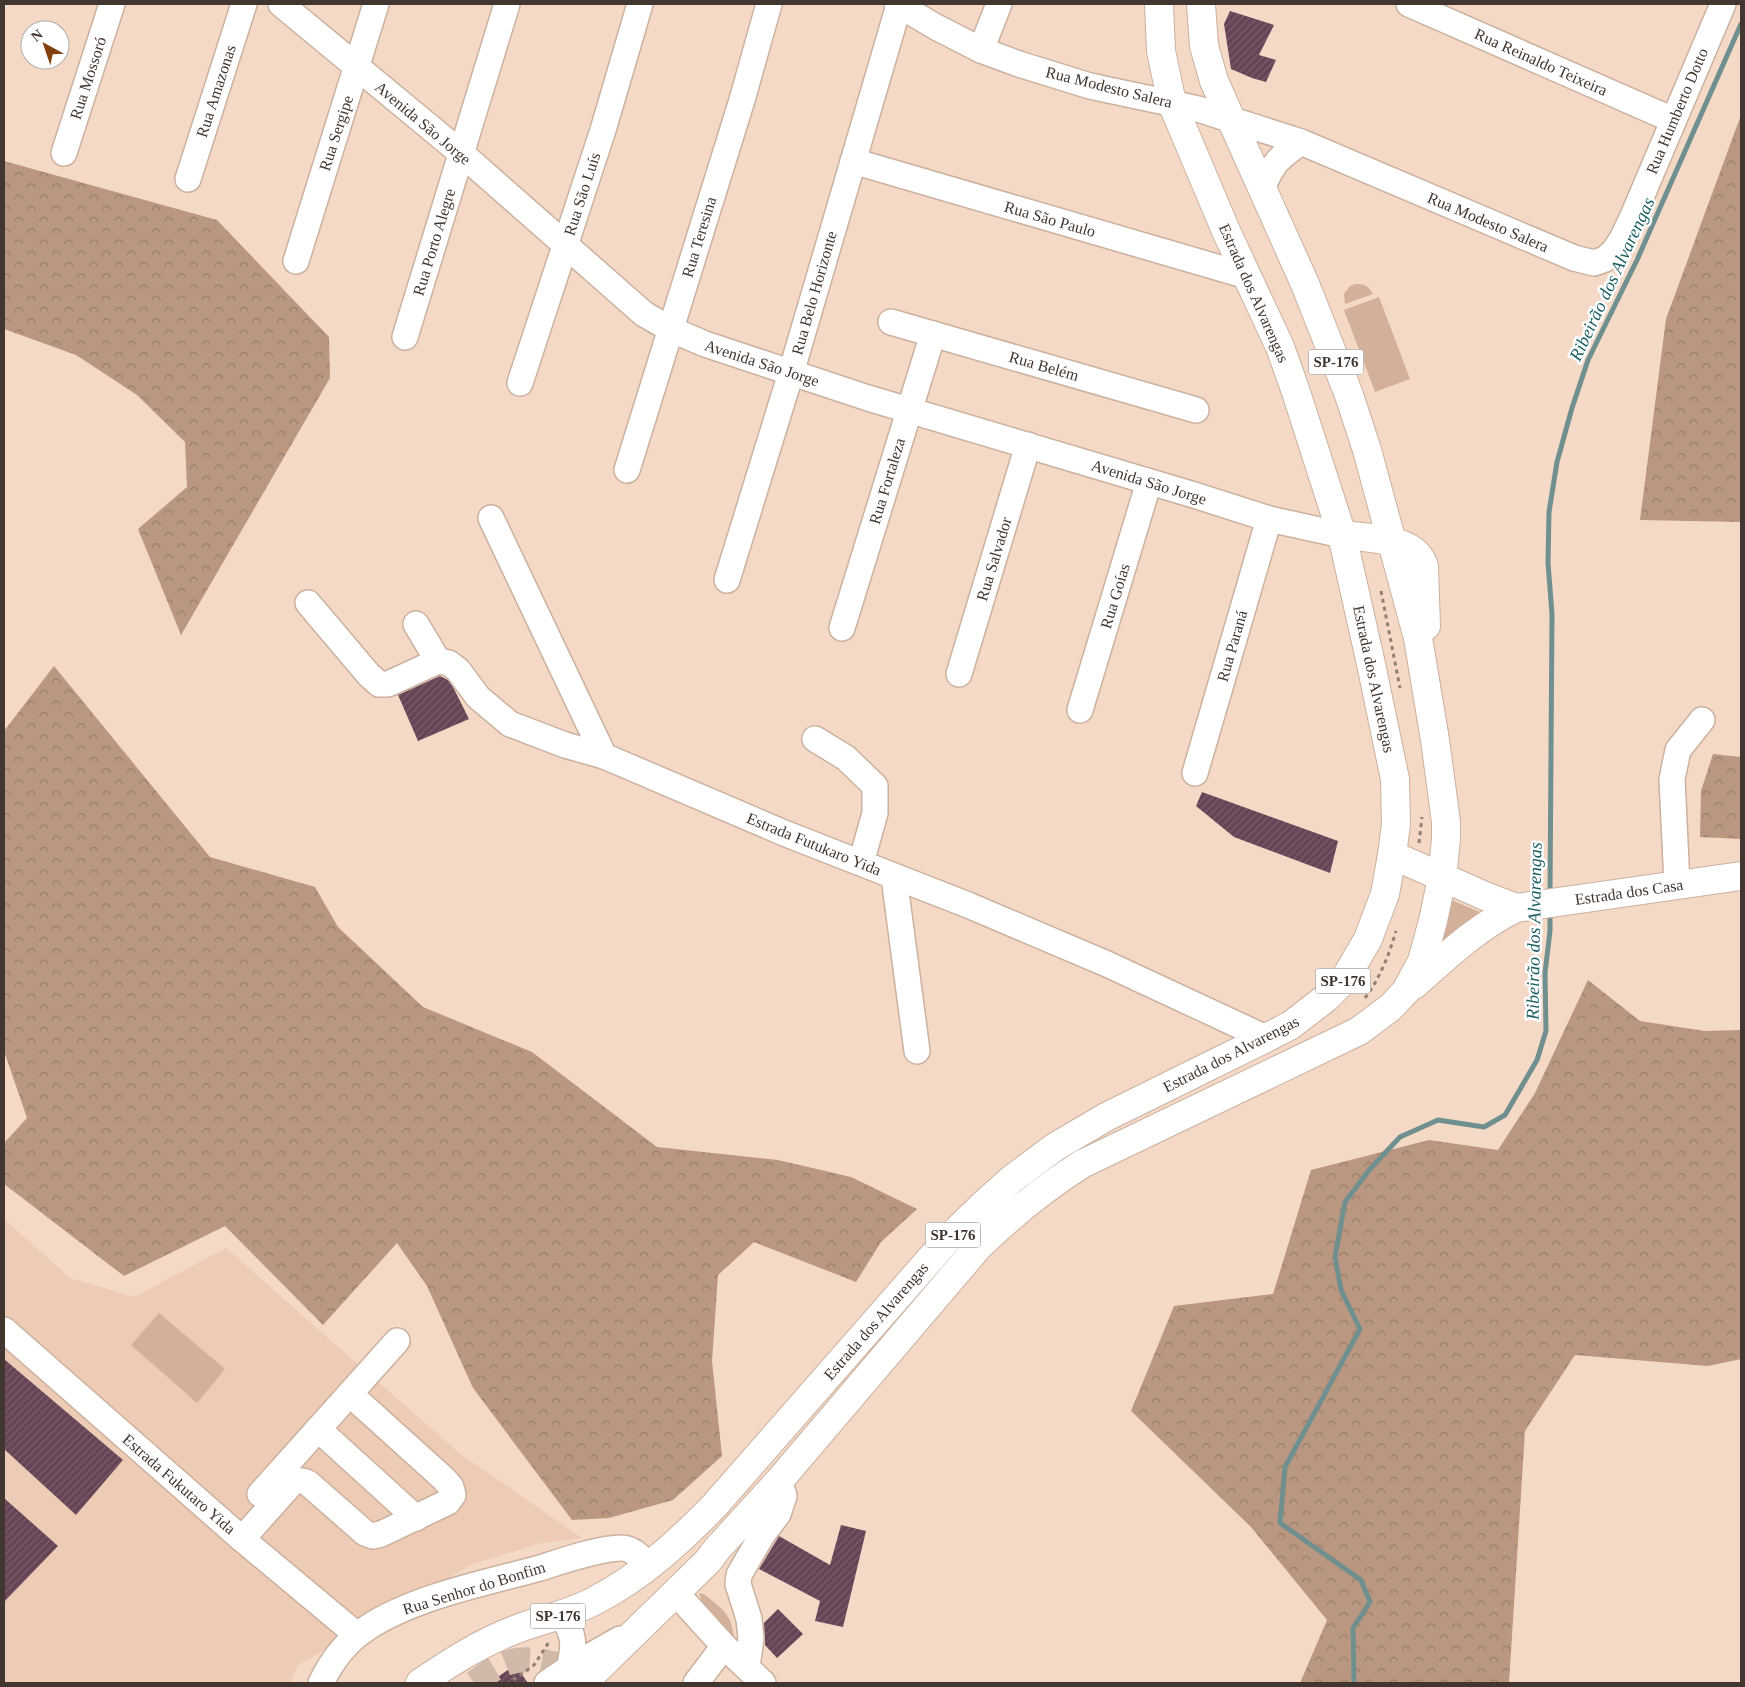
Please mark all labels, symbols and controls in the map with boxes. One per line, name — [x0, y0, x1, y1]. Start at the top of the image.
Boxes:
north arrow — [20, 20, 70, 70]
street label: Rua Reinaldo Teixeira — [1472, 25, 1610, 99]
text: N — [28, 26, 46, 44]
street label: Rua Mossoró — [67, 35, 109, 121]
street label: Rua Amazonas — [193, 43, 239, 139]
street label: Rua Humberto Dotto — [1643, 46, 1711, 176]
street label: Rua Modesto Salera — [1044, 63, 1174, 111]
street label: Avenida São Jorge — [371, 78, 474, 169]
street label: Rua Sergipe — [316, 93, 357, 173]
street label: Rua São Luís — [561, 150, 603, 238]
street label: Rua Porto Alegre — [410, 186, 459, 298]
street label: Rua Modesto Salera — [1425, 189, 1551, 255]
water label: Ribeirão dos Alvarengas — [1565, 194, 1659, 365]
street label: Rua Teresina — [679, 195, 719, 279]
street label: Rua São Paulo — [1002, 198, 1098, 240]
street label: Estrada dos Alvarengas — [1215, 221, 1292, 365]
street label: Rua Belo Horizonte — [788, 229, 840, 357]
street label: Avenida São Jorge — [702, 336, 821, 390]
street label: Rua Belém — [1007, 348, 1081, 384]
road number: SP-176 — [1308, 350, 1364, 374]
street label: Rua Fortaleza — [866, 436, 908, 526]
street label: Avenida São Jorge — [1089, 456, 1209, 509]
street label: Rua Salvador — [973, 514, 1015, 603]
street label: Rua Goías — [1097, 561, 1133, 631]
street label: Estrada dos Alvarengas — [1349, 604, 1398, 754]
street label: Rua Paraná — [1214, 608, 1250, 684]
street label: Estrada Futukaro Yida — [744, 809, 884, 879]
water label: Ribeirão dos Alvarengas — [1522, 842, 1546, 1021]
street label: Estrada dos Casa — [1574, 876, 1684, 908]
road number: SP-176 — [1316, 968, 1370, 994]
street label: Estrada dos Alvarengas — [1160, 1012, 1302, 1097]
road number: SP-176 — [926, 1222, 980, 1248]
street label: Estrada dos Alvarengas — [820, 1259, 932, 1384]
street label: Estrada Fukutaro Yida — [119, 1431, 239, 1537]
street label: Rua Senhor do Bonfim — [401, 1558, 548, 1618]
road number: SP-176 — [530, 1604, 586, 1628]

